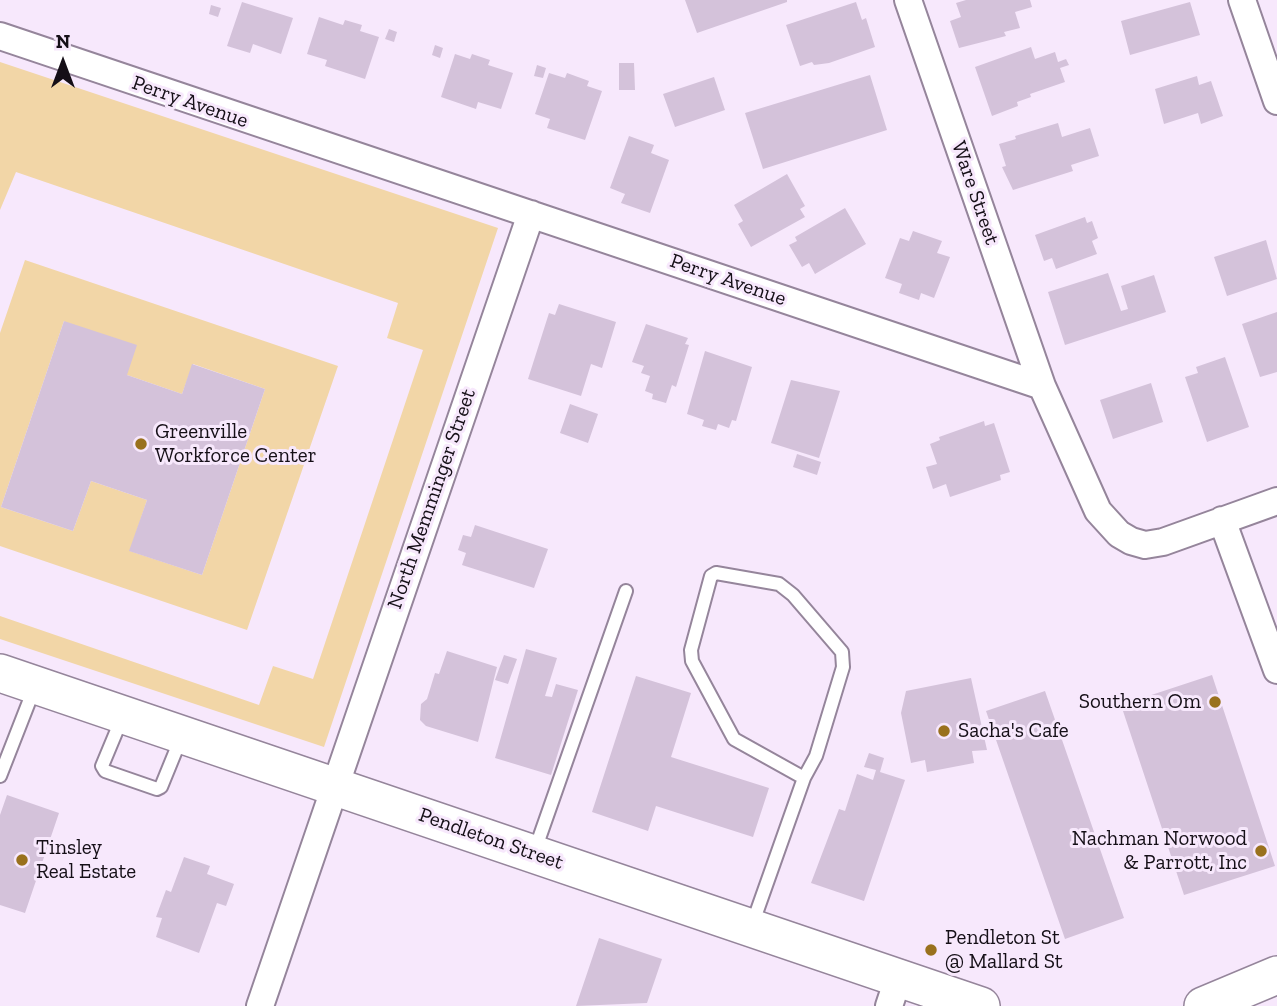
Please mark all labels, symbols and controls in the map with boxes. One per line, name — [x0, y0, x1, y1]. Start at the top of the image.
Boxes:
north arrow — [28, 28, 98, 98]
text: N — [56, 30, 70, 53]
street label: Perry Avenue — [129, 70, 251, 134]
street label: Ware Street — [946, 138, 1004, 248]
street label: Perry Avenue — [667, 248, 789, 312]
street label: North Memminger Street — [382, 386, 482, 612]
place label: Greenville Workforce Center — [155, 419, 316, 469]
marker: Greenville Workforce Center — [133, 436, 149, 452]
place label: Southern Om — [1079, 689, 1201, 715]
marker: Southern Om — [1207, 694, 1223, 710]
place label: Sacha's Cafe — [958, 718, 1069, 744]
marker: Sacha's Cafe — [936, 723, 952, 739]
street label: Pendleton Street — [415, 802, 567, 876]
place label: Nachman Norwood & Parrott, Inc — [1072, 826, 1247, 876]
place label: Tinsley Real Estate — [36, 835, 136, 885]
marker: Nachman Norwood & Parrott, Inc — [1253, 843, 1269, 859]
marker: Tinsley Real Estate — [14, 852, 30, 868]
place label: Pendleton St @ Mallard St — [945, 925, 1063, 975]
marker: Pendleton St @ Mallard St — [923, 942, 939, 958]

